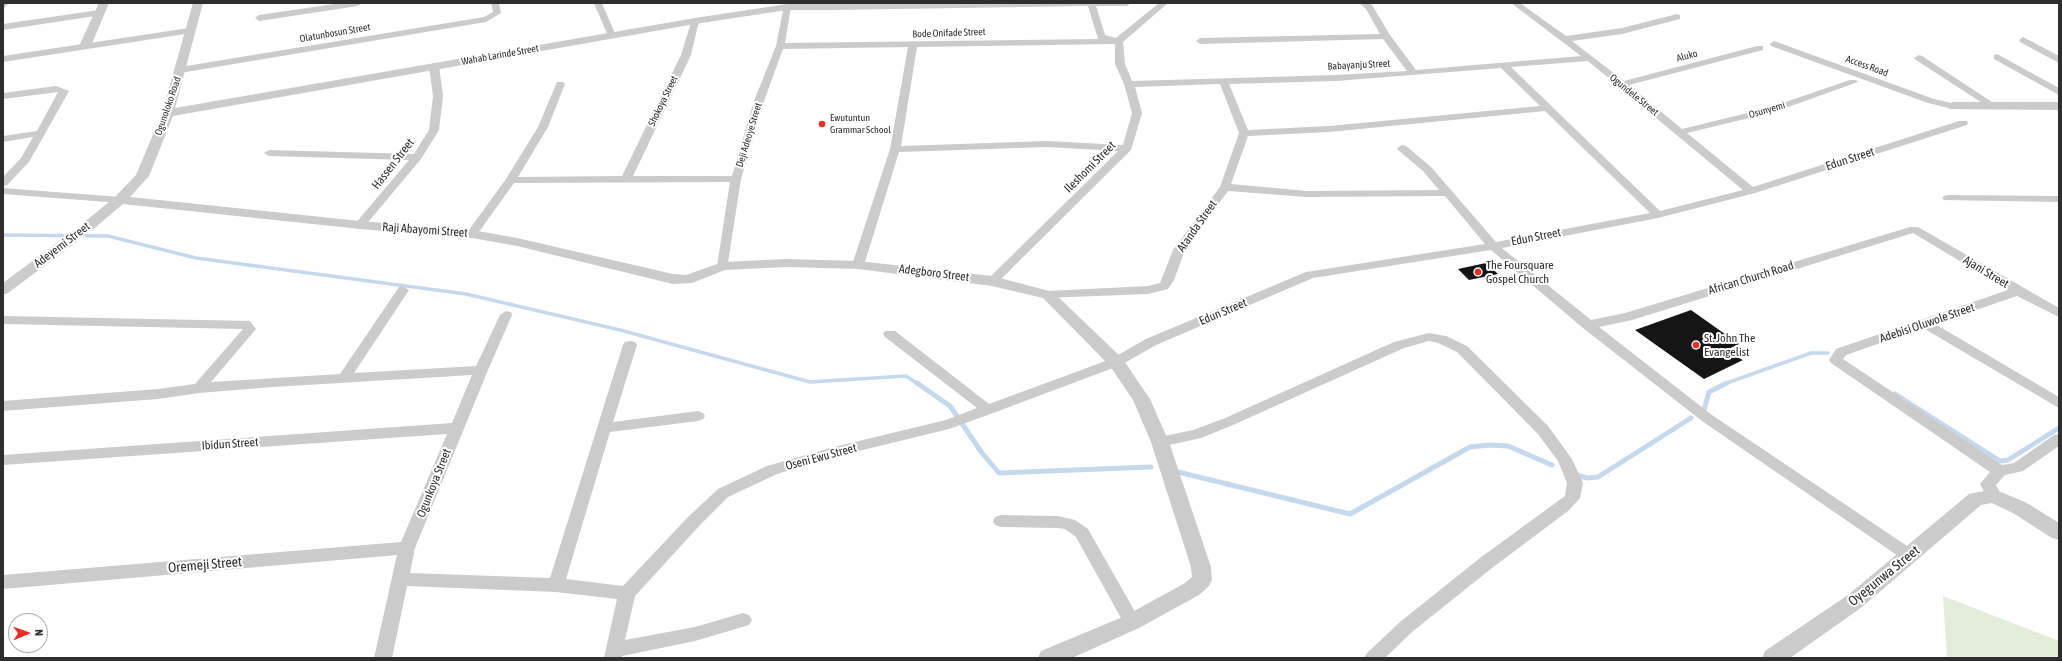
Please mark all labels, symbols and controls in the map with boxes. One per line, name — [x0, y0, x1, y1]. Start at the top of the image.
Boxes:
street label: Olatunbosun Street — [299, 21, 371, 45]
street label: Bode Onifade Street — [912, 26, 986, 40]
street label: Wahab Larinde Street — [460, 42, 540, 68]
street label: Aluko — [1675, 47, 1699, 65]
street label: Access Road — [1844, 53, 1890, 79]
street label: Babayanju Street — [1327, 57, 1391, 73]
street label: Ogundele Street — [1607, 72, 1661, 118]
street label: Shokoya Street — [646, 74, 680, 128]
street label: Ogunoloko Road — [152, 75, 184, 137]
street label: Osunyemi — [1748, 99, 1786, 121]
street label: Deji Adeoye Street — [734, 101, 764, 169]
place label: Ewutuntun Grammar School — [830, 112, 891, 136]
marker: Ewutuntun Grammar School — [817, 119, 827, 129]
street label: Hassen Street — [369, 136, 417, 192]
street label: Ileshomi Street — [1061, 138, 1119, 196]
street label: Edun Street — [1824, 144, 1876, 174]
street label: Atanda Street — [1174, 197, 1220, 255]
street label: Adeyemi Street — [31, 219, 93, 271]
street label: Raji Abayomi Street — [382, 220, 468, 240]
street label: Edun Street — [1510, 225, 1562, 249]
street label: Ajani Street — [1961, 253, 2011, 291]
place label: The Foursquare Gospel Church — [1486, 258, 1554, 286]
street label: African Church Road — [1707, 258, 1795, 298]
street label: Adegboro Street — [898, 262, 970, 284]
marker: The Foursquare Gospel Church — [1473, 267, 1483, 277]
street label: Edun Street — [1197, 296, 1249, 328]
street label: Adebisi Oluwole Street — [1878, 300, 1976, 346]
place label: St. John The Evangelist — [1704, 331, 1755, 359]
marker: St. John The Evangelist — [1691, 340, 1701, 350]
street label: Ibidun Street — [201, 435, 259, 453]
street label: Oseni Ewu Street — [784, 441, 858, 473]
street label: Ogunkoya Street — [414, 447, 454, 519]
street label: Oyegunwa Street — [1845, 542, 1923, 610]
street label: Oremeji Street — [167, 553, 243, 577]
north arrow — [8, 613, 48, 653]
text: N — [33, 629, 45, 636]

